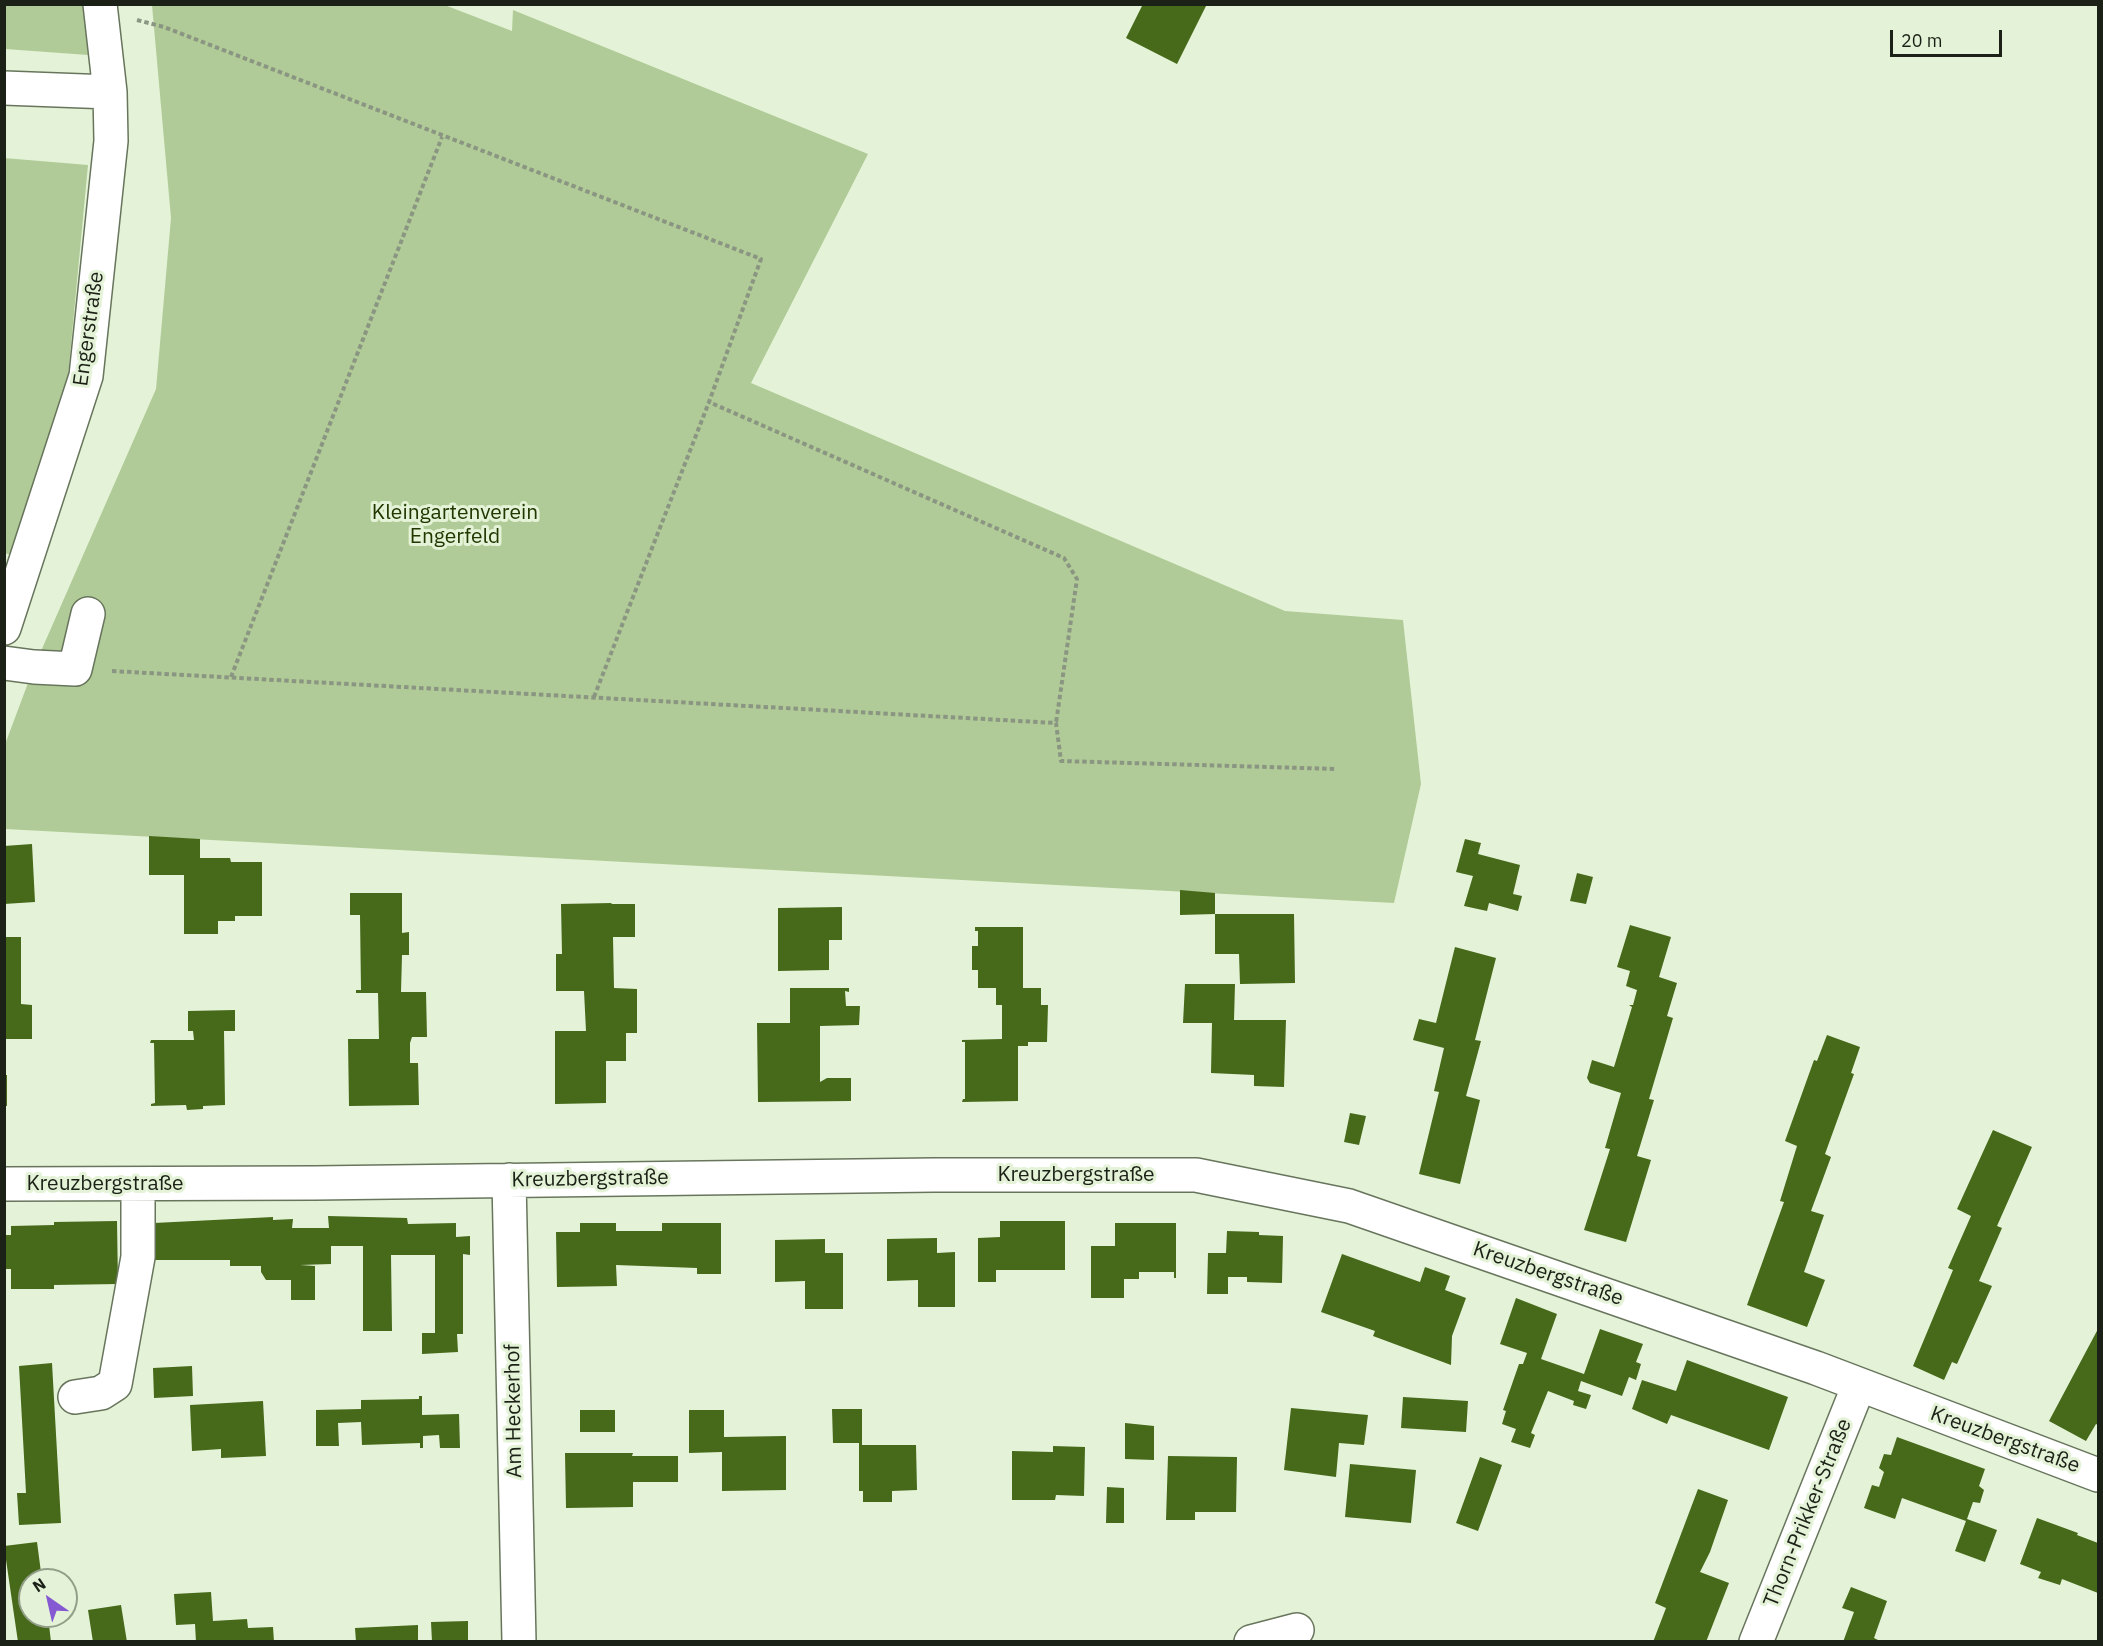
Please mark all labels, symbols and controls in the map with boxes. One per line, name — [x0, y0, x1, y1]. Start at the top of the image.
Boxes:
scale bar — [1893, 18, 2006, 56]
text: 20 m — [1901, 29, 1943, 52]
street label: Engerstraße — [68, 270, 110, 388]
park label: Kleingartenverein Engerfeld — [372, 500, 538, 550]
street label: Kreuzbergstraße — [997, 1162, 1155, 1188]
street label: Kreuzbergstraße — [511, 1165, 669, 1193]
street label: Kreuzbergstraße — [26, 1171, 184, 1197]
street label: Kreuzbergstraße — [1470, 1236, 1626, 1312]
street label: Am Heckerhof — [500, 1344, 528, 1478]
street label: Kreuzbergstraße — [1927, 1401, 2083, 1479]
street label: Thorn-Prikker-Straße — [1759, 1415, 1857, 1611]
north arrow — [18, 1568, 78, 1628]
text: N — [29, 1573, 49, 1596]

